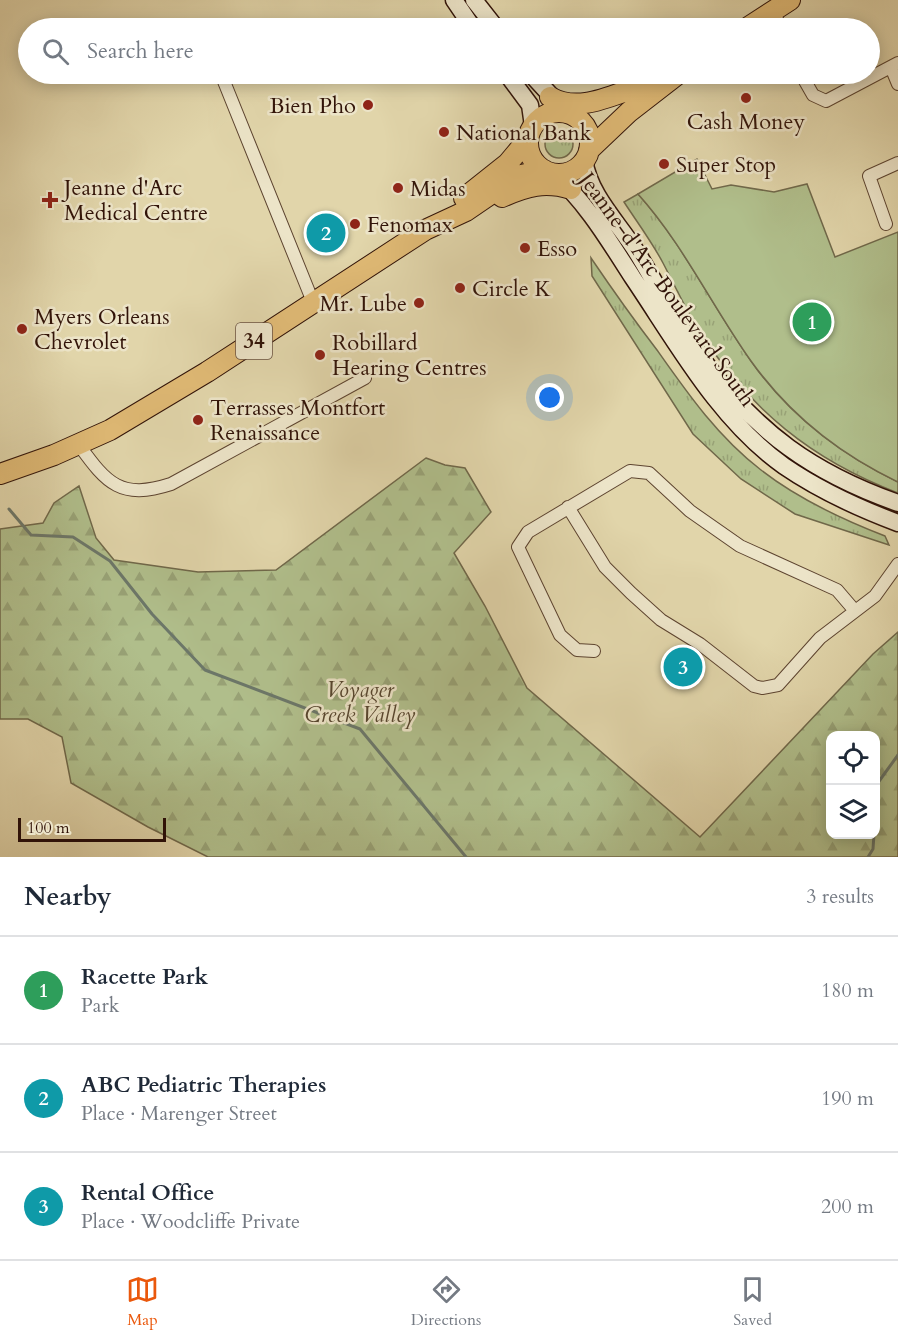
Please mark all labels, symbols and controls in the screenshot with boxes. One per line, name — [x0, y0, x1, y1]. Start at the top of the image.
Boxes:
search box — [18, 18, 880, 84]
icon: search — [39, 35, 72, 68]
text: Search here — [87, 36, 194, 66]
place label: Bien Pho — [269, 91, 356, 121]
marker: Cash Money — [739, 91, 753, 105]
marker: Bien Pho — [361, 98, 375, 112]
place label: Cash Money — [687, 107, 806, 137]
place label: National Bank — [456, 118, 592, 148]
marker: National Bank — [437, 125, 451, 139]
place label: Super Stop — [676, 150, 776, 180]
marker: Super Stop — [657, 157, 671, 171]
street label: Jeanne-d'Arc Boulevard South — [570, 164, 762, 413]
place label: Jeanne d'Arc Medical Centre — [61, 173, 208, 228]
place label: Midas — [410, 174, 465, 204]
marker: Midas — [391, 181, 405, 195]
marker: Jeanne d'Arc Medical Centre — [41, 191, 59, 209]
pin: 2 — [306, 210, 346, 256]
place label: Fenomax — [367, 210, 453, 240]
marker: Fenomax — [348, 217, 362, 231]
place label: Esso — [537, 234, 577, 264]
marker: Esso — [518, 241, 532, 255]
place label: Circle K — [472, 274, 552, 304]
marker: Circle K — [453, 281, 467, 295]
place label: Mr. Lube — [320, 289, 407, 319]
marker: Mr. Lube — [412, 296, 426, 310]
pin: 1 — [792, 300, 832, 344]
place label: Myers Orleans Chevrolet — [34, 302, 170, 357]
marker: Myers Orleans Chevrolet — [15, 322, 29, 336]
road number: 34 — [236, 323, 272, 359]
place label: Robillard Hearing Centres — [332, 328, 486, 383]
marker: Robillard Hearing Centres — [313, 348, 327, 362]
your location — [535, 383, 564, 412]
place label: Terrasses Montfort Renaissance — [210, 393, 385, 448]
marker: Terrasses Montfort Renaissance — [191, 413, 205, 427]
pin: 3 — [664, 644, 702, 690]
park label: Voyager Creek Valley — [304, 675, 416, 730]
map controls — [826, 731, 880, 839]
button: locate — [826, 731, 880, 785]
button: layers — [826, 785, 880, 839]
scale bar — [18, 815, 166, 842]
text: 100 m — [27, 817, 69, 839]
text: Nearby — [24, 879, 112, 914]
text: 3 results — [806, 883, 874, 910]
text: Racette Park — [81, 962, 208, 992]
text: 1 — [38, 977, 49, 1004]
text: 180 m — [821, 977, 874, 1004]
text: Park — [81, 992, 119, 1019]
text: ABC Pediatric Therapies — [81, 1070, 326, 1100]
text: 2 — [38, 1085, 49, 1112]
text: 190 m — [821, 1085, 874, 1112]
text: Place · Marenger Street — [81, 1100, 277, 1127]
text: Rental Office — [81, 1178, 214, 1208]
text: 3 — [38, 1193, 49, 1220]
text: 200 m — [821, 1193, 874, 1220]
text: Place · Woodcliffe Private — [81, 1208, 300, 1235]
tab: Map — [126, 1273, 159, 1331]
tab: Directions — [411, 1273, 481, 1331]
tab: Saved — [733, 1273, 772, 1331]

